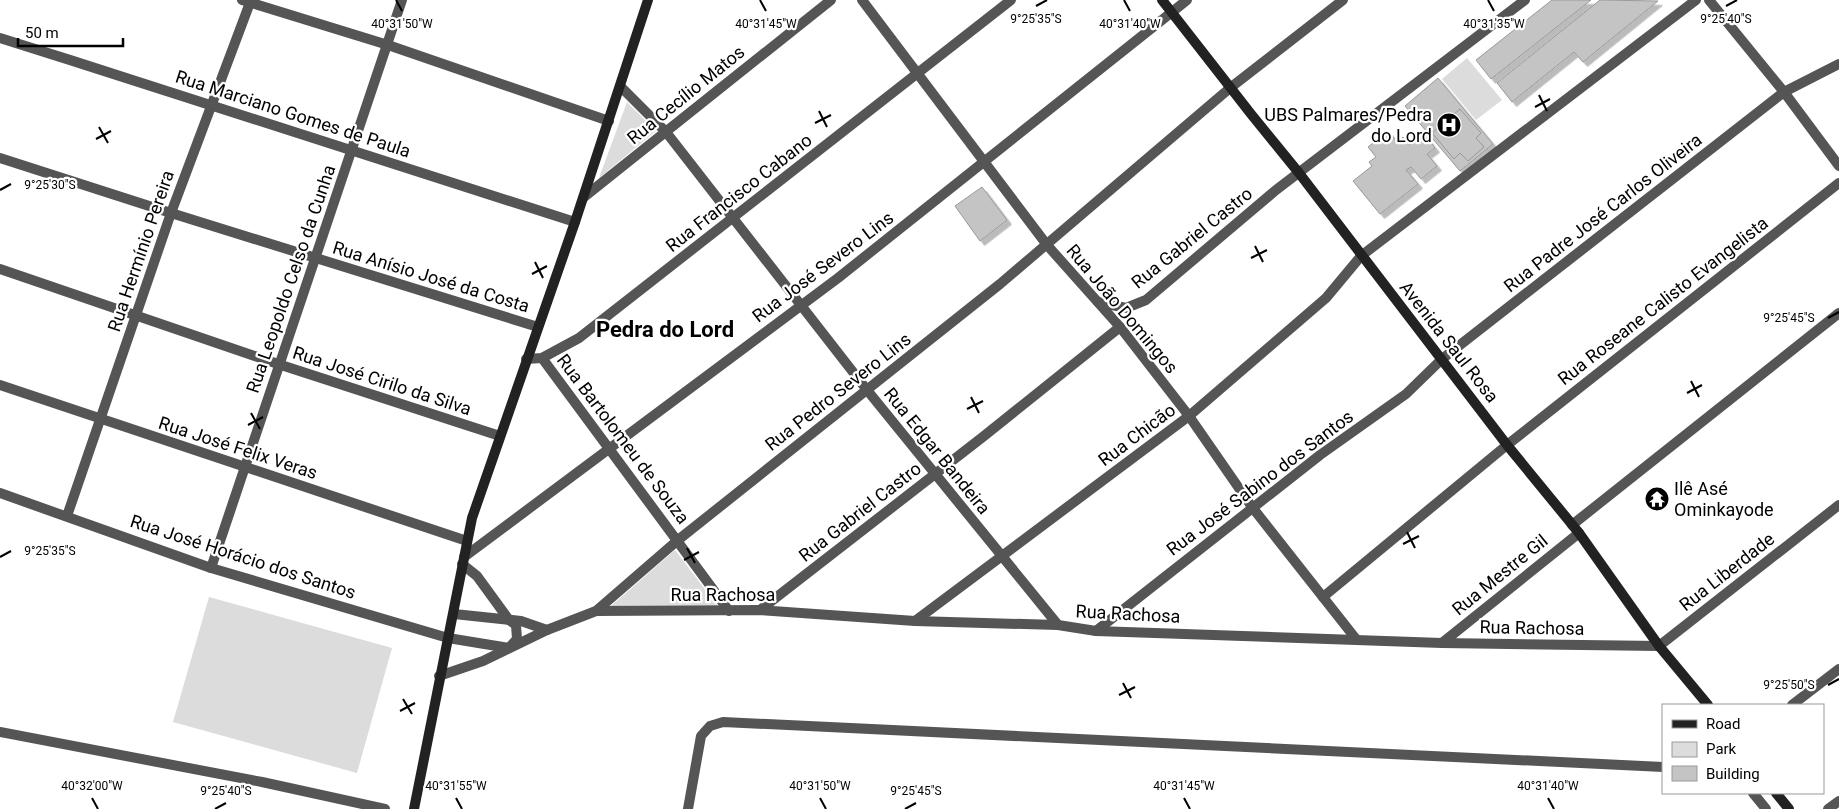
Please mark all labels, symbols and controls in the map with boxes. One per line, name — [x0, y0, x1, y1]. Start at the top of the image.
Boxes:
text: 9°25'35"S — [1010, 12, 1062, 26]
text: 9°25'40"S — [1700, 12, 1752, 26]
scale bar — [18, 15, 122, 47]
text: 40°31'50"W — [371, 17, 433, 31]
text: 40°31'45"W — [735, 17, 797, 31]
text: 40°31'40"W — [1099, 17, 1161, 31]
text: 40°31'35"W — [1463, 17, 1525, 31]
text: 50 m — [25, 24, 59, 42]
street label: Rua Cecílio Matos — [623, 41, 749, 148]
street label: Rua Marciano Gomes de Paula — [173, 66, 413, 162]
place label: UBS Palmares/Pedra do Lord — [1264, 104, 1432, 146]
hospital icon: UBS Palmares/Pedra do Lord — [1436, 112, 1462, 138]
street label: Rua Francisco Cabano — [662, 129, 816, 256]
street label: Rua Padre José Carlos Oliveira — [1500, 129, 1706, 296]
street label: Rua Leopoldo Celso da Cunha — [242, 162, 339, 396]
street label: Rua Hermínio Pereira — [103, 167, 178, 334]
text: 9°25'30"S — [24, 178, 76, 192]
street label: Rua Gabriel Castro — [1127, 183, 1256, 293]
street label: Rua José Severo Lins — [748, 207, 897, 326]
street label: Rua Roseane Calisto Evangelista — [1553, 212, 1772, 389]
street label: Rua Anísio José da Costa — [330, 237, 532, 316]
street label: Rua João Domingos — [1062, 240, 1182, 377]
street label: Avenida Saul Rosa — [1396, 277, 1503, 406]
text: 9°25'45"S — [1763, 311, 1815, 325]
district label: Pedra do Lord — [596, 317, 734, 342]
street label: Rua Pedro Severo Lins — [761, 328, 915, 455]
street label: Rua José Cirilo da Silva — [290, 342, 474, 419]
street label: Rua Bartolomeu de Souza — [553, 350, 694, 528]
street label: Rua Edgar Bandeira — [880, 383, 995, 518]
street label: Rua Chicão — [1094, 399, 1179, 470]
street label: Rua José Sabino dos Santos — [1162, 406, 1357, 560]
street label: Rua José Felix Veras — [156, 412, 320, 483]
street label: Rua Gabriel Castro — [794, 457, 925, 566]
place label: Ilê Asé Ominkayode — [1674, 478, 1774, 520]
temple icon: Ilê Asé Ominkayode — [1644, 486, 1670, 512]
street label: Rua José Horácio dos Santos — [128, 510, 359, 603]
street label: Rua Liberdade — [1675, 528, 1778, 615]
street label: Rua Mestre Gil — [1448, 530, 1552, 619]
text: 9°25'35"S — [24, 544, 76, 558]
street label: Rua Rachosa — [671, 584, 775, 605]
street label: Rua Rachosa — [1075, 600, 1181, 627]
street label: Rua Rachosa — [1479, 616, 1585, 639]
text: 9°25'50"S — [1763, 678, 1815, 692]
legend — [1662, 704, 1824, 794]
text: Road — [1706, 715, 1740, 733]
text: Park — [1706, 740, 1737, 758]
text: Building — [1706, 765, 1760, 783]
text: 40°32'00"W — [61, 779, 123, 793]
text: 40°31'55"W — [425, 779, 487, 793]
text: 40°31'50"W — [789, 779, 851, 793]
text: 40°31'45"W — [1153, 779, 1215, 793]
text: 40°31'40"W — [1517, 779, 1579, 793]
text: 9°25'40"S — [200, 784, 252, 798]
text: 9°25'45"S — [890, 784, 942, 798]

